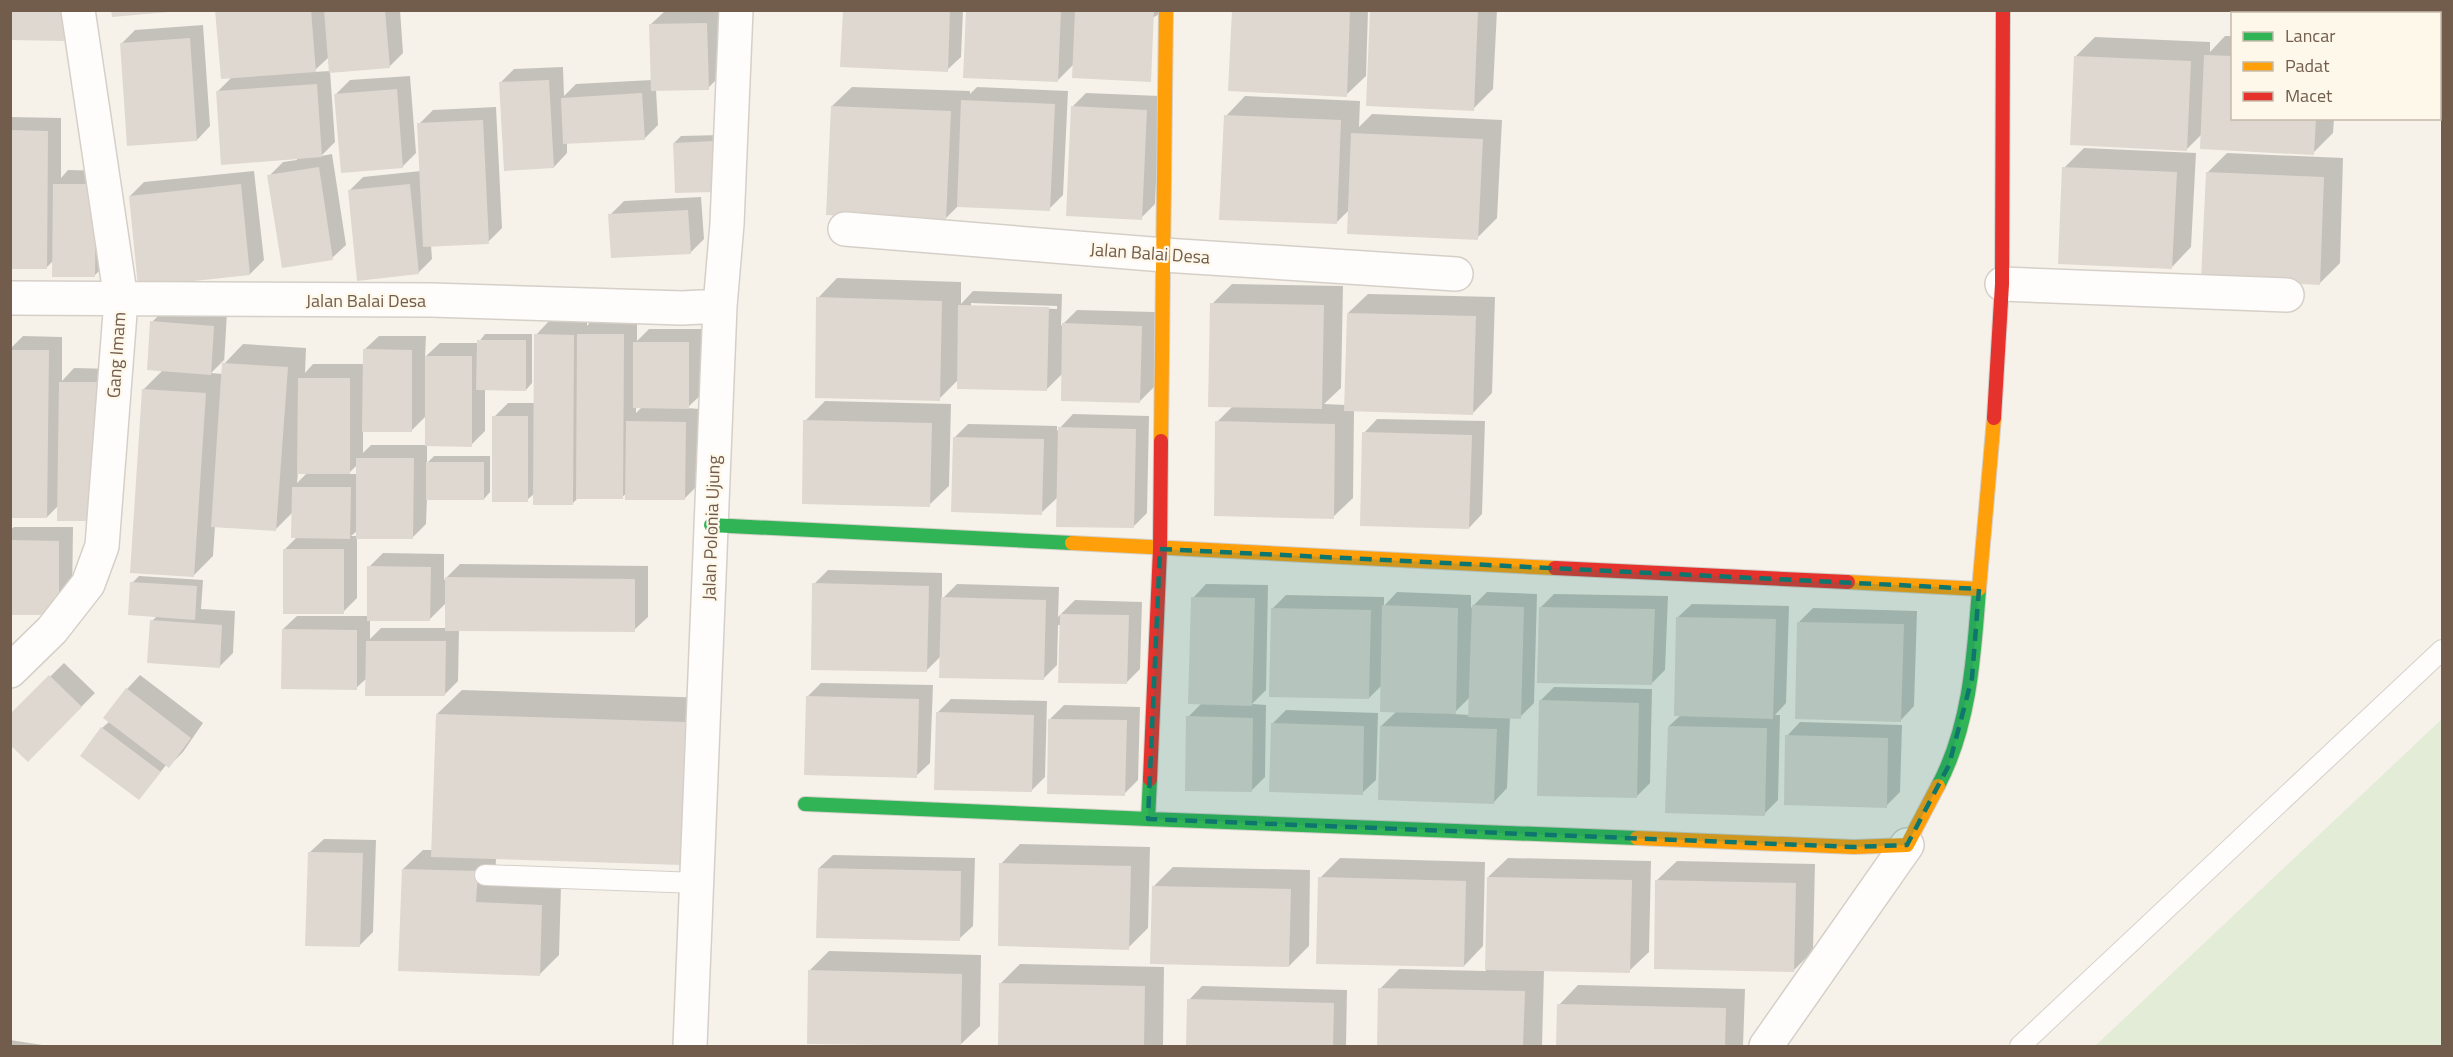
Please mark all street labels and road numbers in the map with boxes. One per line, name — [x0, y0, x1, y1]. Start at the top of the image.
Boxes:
street label: Jalan Balai Desa — [1089, 235, 1211, 271]
street label: Jalan Balai Desa — [306, 287, 426, 314]
street label: Gang Imam — [100, 311, 132, 399]
street label: Jalan Polonia Ujung — [695, 455, 727, 601]

